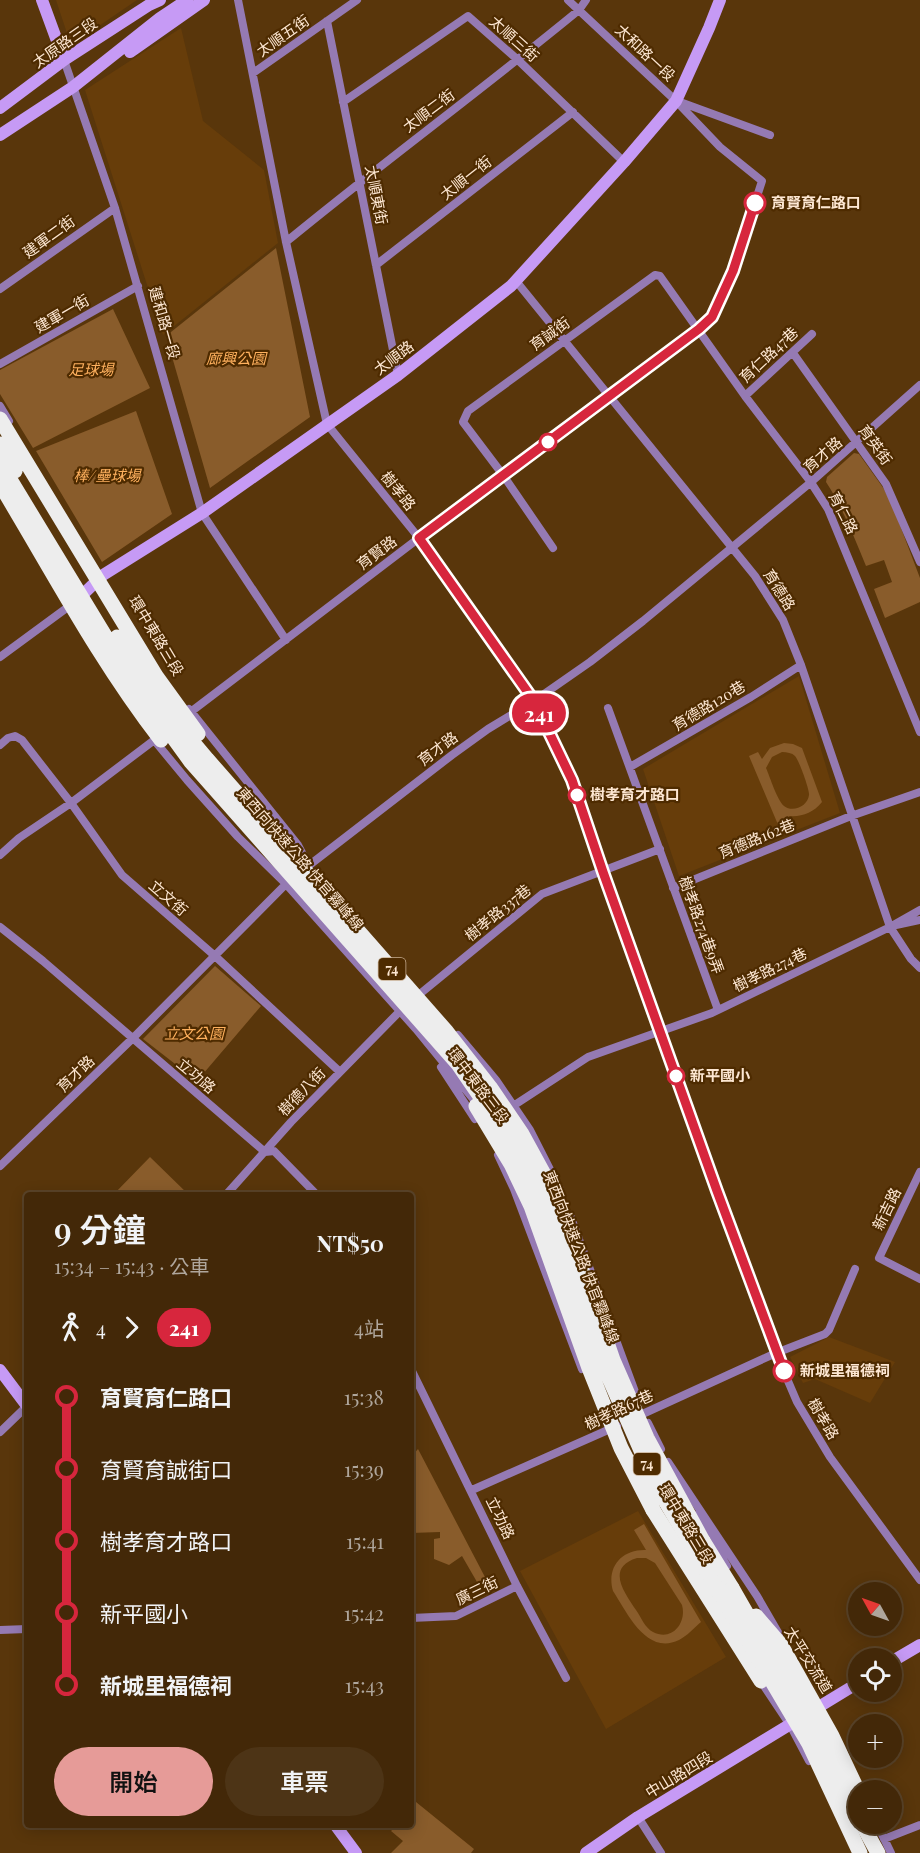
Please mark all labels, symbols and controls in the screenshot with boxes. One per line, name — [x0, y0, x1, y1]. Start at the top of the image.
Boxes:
street label: 太順五街 — [252, 10, 313, 61]
street label: 太順三街 — [486, 11, 544, 66]
street label: 太原路三段 — [28, 12, 101, 72]
street label: 太和路一段 — [611, 19, 680, 85]
street label: 太順二街 — [398, 84, 458, 136]
street label: 太順一街 — [436, 151, 495, 204]
street label: 太順東街 — [361, 163, 393, 226]
marker: 育賢育仁路口 — [744, 192, 766, 214]
place label: 育賢育仁路口 — [771, 192, 861, 212]
street label: 建軍二街 — [18, 210, 79, 262]
street label: 建和路一段 — [145, 284, 185, 362]
street label: 建軍一街 — [31, 289, 92, 337]
street label: 育誠街 — [525, 312, 573, 355]
street label: 育仁路47巷 — [735, 322, 802, 387]
street label: 太順路 — [369, 336, 417, 379]
park label: 廊興公園 — [206, 348, 268, 368]
park label: 足球場 — [68, 359, 115, 379]
street label: 育英街 — [854, 420, 897, 468]
street label: 育才路 — [799, 432, 846, 477]
unlabelled marker — [539, 433, 557, 451]
park label: 棒/壘球場 — [73, 465, 143, 485]
street label: 樹孝路 — [377, 467, 421, 514]
street label: 育仁路 — [825, 488, 863, 537]
street label: 育賢路 — [352, 531, 400, 574]
street label: 育德路 — [759, 565, 800, 614]
street label: 環中東路三段 — [125, 592, 189, 679]
street label: 育德路120巷 — [668, 676, 749, 735]
line badge: 241 — [504, 694, 574, 732]
text: 241 — [524, 699, 554, 727]
street label: 育才路 — [413, 727, 461, 770]
street label: 東西向快速公路 快官霧峰線 — [233, 782, 369, 934]
place label: 樹孝育才路口 — [590, 784, 680, 804]
marker: 樹孝育才路口 — [568, 786, 586, 804]
street label: 育德路162巷 — [716, 814, 798, 862]
street label: 樹孝路274巷9弄 — [675, 873, 729, 976]
street label: 立文街 — [145, 875, 192, 920]
street label: 樹孝路337巷 — [460, 879, 535, 945]
street label: 樹孝路274巷 — [729, 943, 810, 996]
road number: 74 — [378, 958, 406, 980]
park label: 立文公園 — [164, 1023, 226, 1043]
street label: 環中東路三段 — [444, 1043, 514, 1127]
street label: 育才路 — [52, 1050, 98, 1096]
street label: 立功路 — [173, 1053, 220, 1097]
street label: 樹德八街 — [273, 1063, 329, 1120]
place label: 新平國小 — [690, 1065, 751, 1085]
marker: 新平國小 — [667, 1067, 685, 1085]
street label: 東西向快速公路 快官霧峰線 — [540, 1167, 624, 1346]
street label: 新吉路 — [867, 1184, 905, 1233]
text: 9 分鐘 — [54, 1206, 146, 1250]
text: NT$50 — [317, 1228, 384, 1258]
text: 15:34 – 15:43 · 公車 — [54, 1252, 210, 1279]
icon: walk — [54, 1311, 87, 1344]
icon: forward — [115, 1311, 148, 1344]
text: 241 — [169, 1313, 199, 1341]
text: 4 — [96, 1314, 106, 1341]
text: 4站 — [354, 1314, 384, 1341]
marker: 新城里福德祠 — [773, 1360, 795, 1382]
place label: 新城里福德祠 — [800, 1360, 890, 1380]
text: 育賢育仁路口 — [100, 1382, 232, 1412]
text: 15:38 — [344, 1383, 384, 1410]
street label: 樹孝路67巷 — [581, 1384, 656, 1434]
street label: 樹孝路 — [804, 1394, 844, 1443]
road number: 74 — [634, 1453, 660, 1475]
text: 育賢育誠街口 — [100, 1454, 232, 1484]
text: 15:39 — [344, 1455, 384, 1482]
street label: 環中東路三段 — [655, 1480, 719, 1567]
street label: 立功路 — [482, 1493, 520, 1542]
text: 樹孝育才路口 — [100, 1526, 232, 1556]
text: 15:41 — [346, 1527, 384, 1554]
street label: 廣三街 — [452, 1571, 501, 1609]
north arrow — [848, 1582, 902, 1636]
map controls — [848, 1582, 902, 1834]
text: 新平國小 — [100, 1598, 188, 1628]
text: 15:42 — [344, 1599, 384, 1626]
street label: 太平交流道 — [780, 1622, 837, 1697]
button: locate — [848, 1648, 902, 1702]
text: 新城里福德祠 — [100, 1670, 232, 1700]
text: 15:43 — [345, 1671, 384, 1698]
button: + — [848, 1714, 902, 1768]
street label: 中山路四段 — [641, 1746, 716, 1802]
button: 開始 — [54, 1747, 213, 1816]
button: 車票 — [225, 1747, 384, 1816]
button: − — [848, 1780, 902, 1834]

